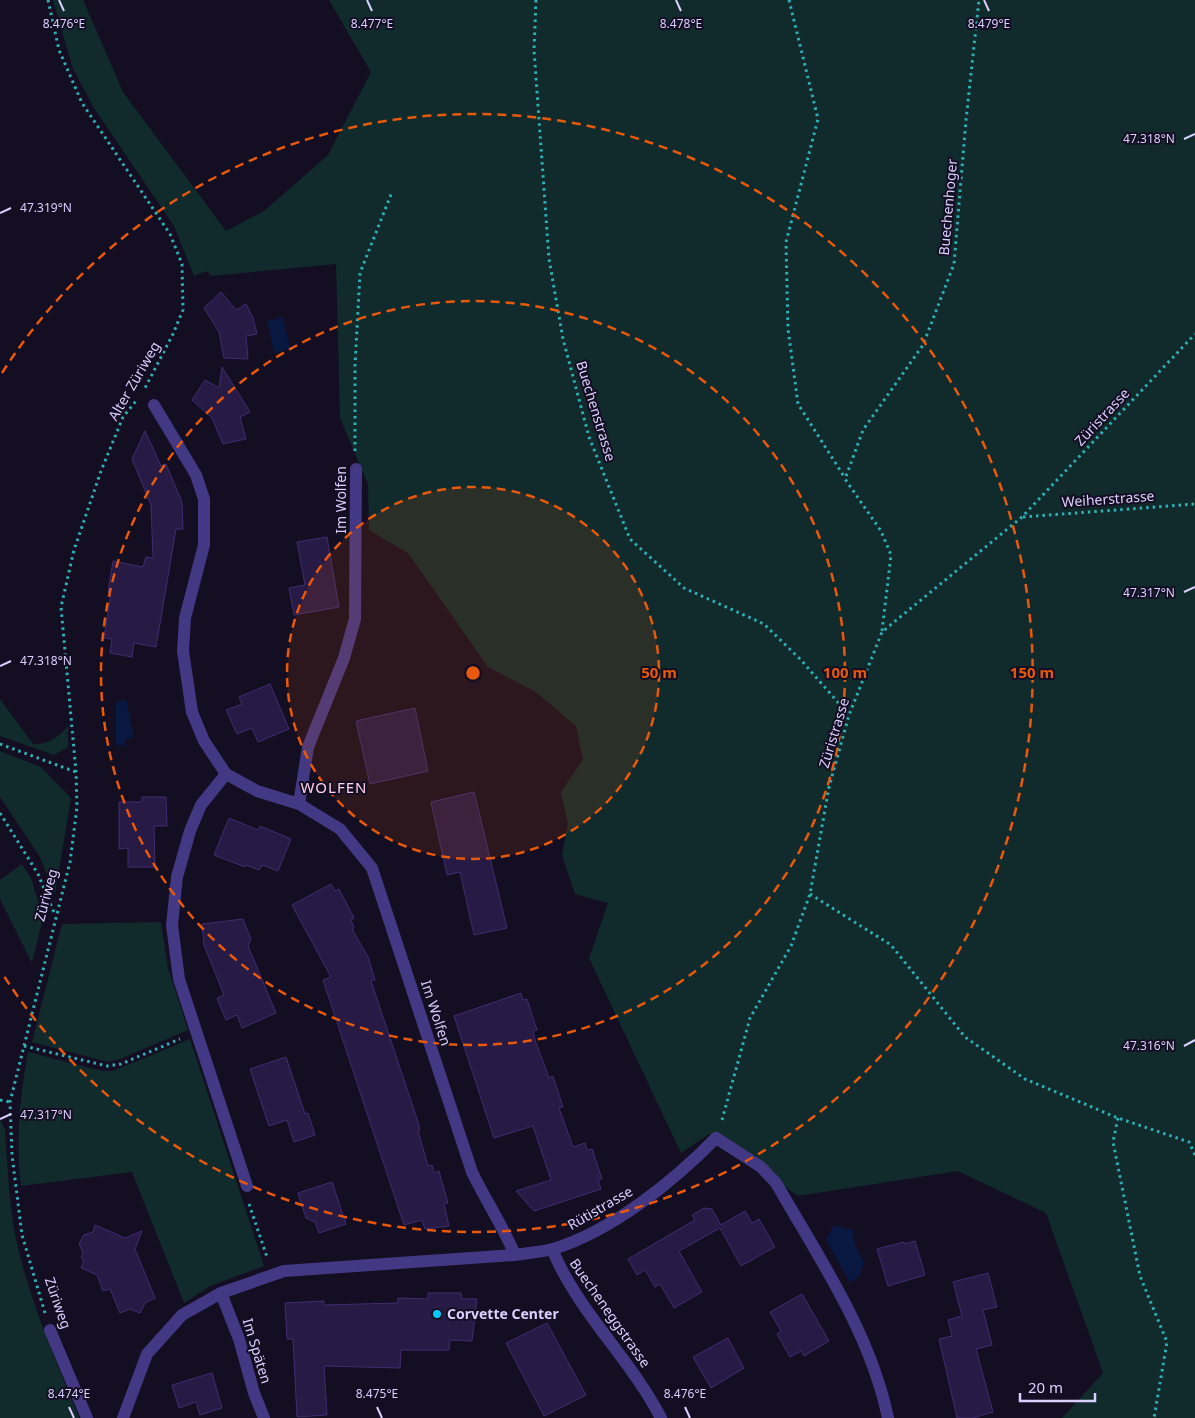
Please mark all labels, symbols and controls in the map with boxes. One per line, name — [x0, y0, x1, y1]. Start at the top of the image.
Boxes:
text: 8.476°E — [43, 15, 85, 32]
text: 8.477°E — [351, 15, 393, 32]
text: 8.478°E — [660, 15, 702, 32]
text: 8.479°E — [968, 15, 1010, 32]
text: 47.318°N — [1123, 130, 1175, 147]
street label: Buechenhoger — [934, 158, 961, 256]
text: 47.319°N — [20, 199, 72, 216]
street label: Alter Züriweg — [103, 338, 164, 424]
street label: Buechenstrasse — [572, 358, 621, 463]
street label: Züristrasse — [1070, 384, 1133, 450]
street label: Im Wolfen — [331, 466, 350, 534]
street label: Weiherstrasse — [1061, 486, 1155, 511]
text: 47.317°N — [1123, 584, 1175, 601]
text: 47.318°N — [20, 652, 72, 669]
text: 50 m — [641, 662, 677, 682]
text: 100 m — [823, 662, 867, 682]
text: 150 m — [1010, 662, 1054, 682]
centre of rings — [464, 664, 482, 682]
street label: Züristrasse — [814, 695, 853, 770]
district label: WOLFEN — [301, 777, 367, 797]
street label: Züriweg — [29, 867, 62, 923]
street label: Im Wolfen — [417, 978, 456, 1048]
text: 47.316°N — [1123, 1037, 1175, 1054]
text: 47.317°N — [20, 1106, 72, 1123]
street label: Rütistrasse — [564, 1181, 636, 1234]
street label: Buecheneggstrasse — [566, 1254, 655, 1371]
street label: Züriweg — [41, 1274, 76, 1331]
place label: Corvette Center — [447, 1304, 559, 1323]
marker: Corvette Center — [431, 1308, 443, 1320]
street label: Im Späten — [239, 1316, 276, 1386]
scale bar — [1020, 1370, 1095, 1402]
text: 20 m — [1028, 1377, 1063, 1397]
text: 8.474°E — [48, 1385, 90, 1402]
text: 8.475°E — [356, 1385, 398, 1402]
text: 8.476°E — [664, 1385, 706, 1402]

